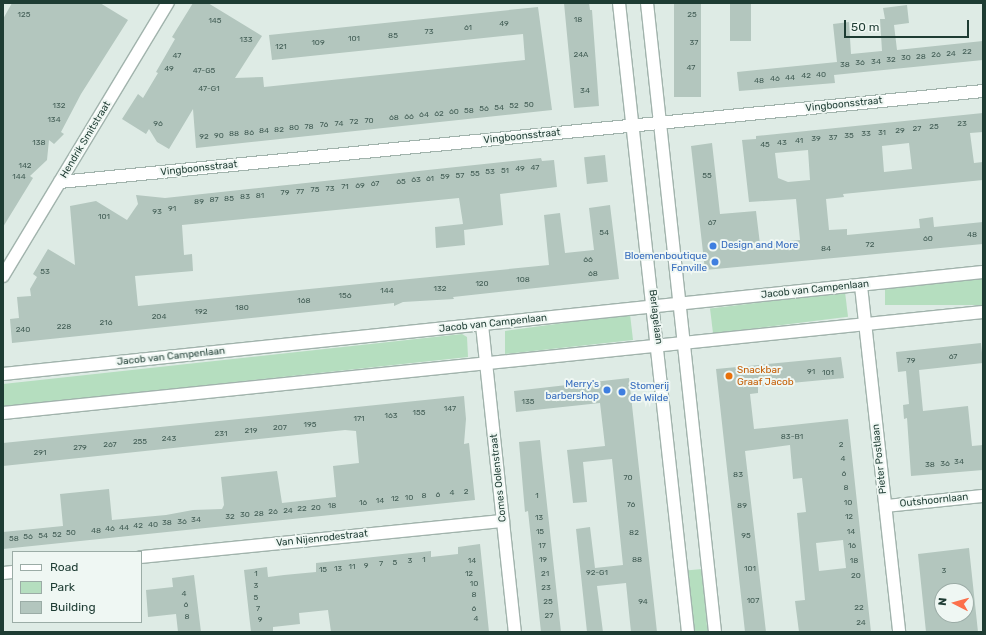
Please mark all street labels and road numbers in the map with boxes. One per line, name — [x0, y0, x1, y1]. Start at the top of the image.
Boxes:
street label: Vingboonsstraat — [805, 95, 883, 115]
street label: Hendrik Smitstraat — [58, 99, 114, 181]
street label: Vingboonsstraat — [483, 127, 561, 147]
street label: Vingboonsstraat — [160, 159, 238, 179]
street label: Jacob van Campenlaan — [760, 278, 870, 302]
street label: Berlagelaan — [646, 289, 664, 345]
street label: Jacob van Campenlaan — [438, 312, 548, 336]
street label: Jacob van Campenlaan — [116, 345, 226, 369]
street label: Pieter Postlaan — [870, 423, 890, 495]
street label: Comes Oolenstraat — [488, 433, 510, 523]
street label: Outshoornlaan — [899, 491, 969, 511]
street label: Van Nijenrodestraat — [276, 528, 368, 550]

